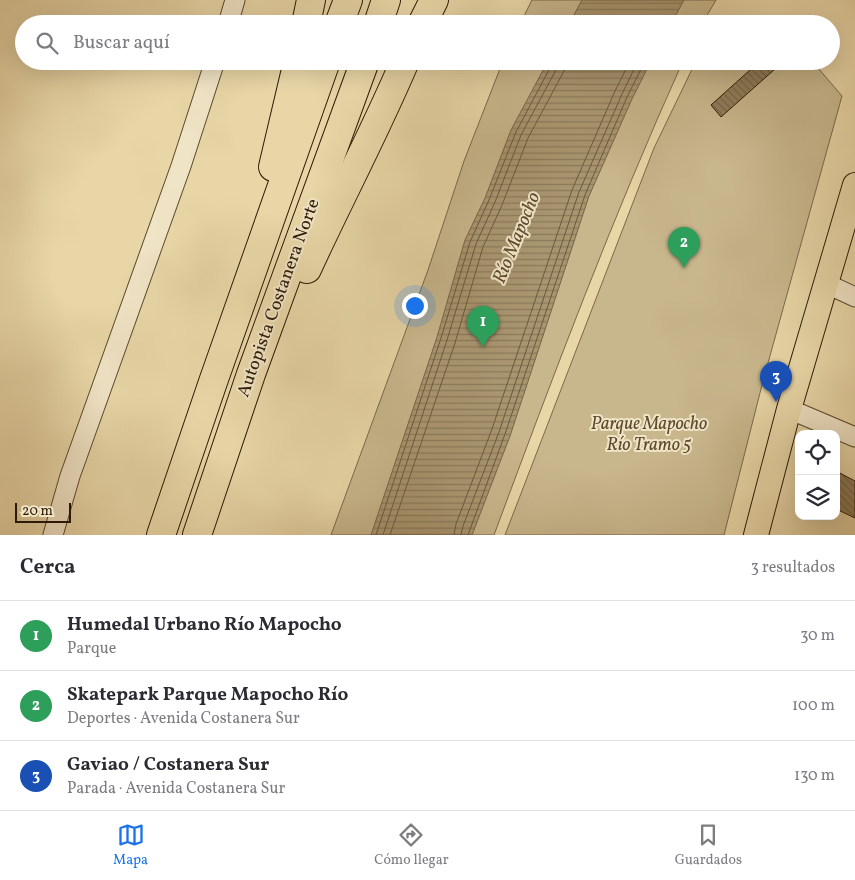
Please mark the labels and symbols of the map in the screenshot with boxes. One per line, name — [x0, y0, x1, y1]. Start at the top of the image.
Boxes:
water label: Río Mapocho — [487, 188, 547, 288]
street label: Autopista Costanera Norte — [231, 195, 327, 401]
pin: 2 — [668, 227, 700, 268]
your location — [402, 293, 428, 319]
pin: 1 — [467, 306, 499, 347]
pin: 3 — [760, 361, 792, 402]
park label: Parque Mapocho Río Tramo 5 — [591, 412, 707, 458]
scale bar — [15, 500, 71, 523]

